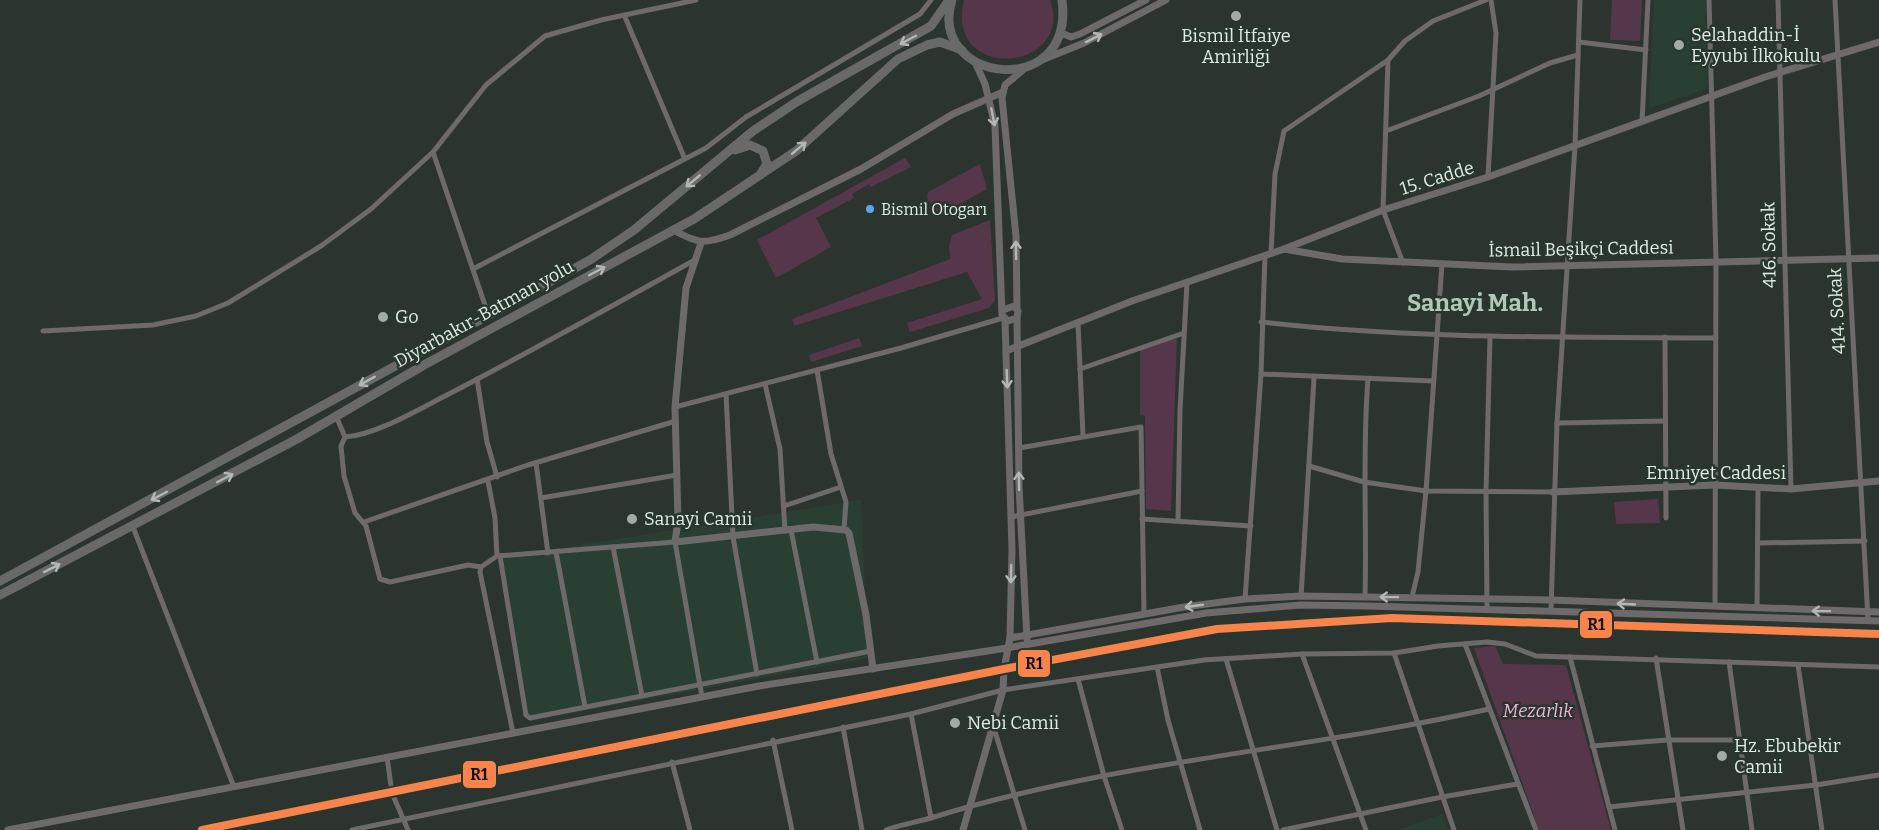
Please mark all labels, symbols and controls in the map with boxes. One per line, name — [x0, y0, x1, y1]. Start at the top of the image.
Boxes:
marker: Bismil İtfaiye Amirliği — [1229, 9, 1243, 23]
place label: Selahaddin-İ Eyyubi İlkokulu — [1691, 24, 1821, 67]
place label: Bismil İtfaiye Amirliği — [1181, 25, 1291, 68]
one-way arrow — [1085, 32, 1103, 44]
one-way arrow — [900, 34, 917, 46]
marker: Selahaddin-İ Eyyubi İlkokulu — [1672, 38, 1686, 52]
one-way arrow — [988, 107, 999, 127]
one-way arrow — [791, 142, 807, 155]
street label: 15. Cadde — [1397, 156, 1477, 200]
one-way arrow — [685, 175, 701, 188]
place label: Bismil Otogarı — [881, 200, 987, 219]
street label: 416. Sokak — [1757, 201, 1781, 288]
marker: Bismil Otogarı — [864, 203, 876, 215]
street label: İsmail Beşikçi Caddesi — [1488, 236, 1674, 262]
one-way arrow — [1010, 241, 1022, 261]
street label: Diyarbakır-Batman yolu — [391, 256, 577, 372]
one-way arrow — [588, 265, 605, 277]
street label: 414. Sokak — [1824, 266, 1850, 355]
district label: Sanayi Mah. — [1407, 289, 1543, 317]
place label: Go — [395, 306, 419, 328]
marker: Go — [376, 310, 390, 324]
one-way arrow — [1002, 368, 1013, 388]
one-way arrow — [358, 376, 376, 387]
street label: Emniyet Caddesi — [1646, 462, 1786, 484]
one-way arrow — [1014, 471, 1025, 491]
one-way arrow — [215, 472, 233, 483]
one-way arrow — [151, 490, 168, 502]
place label: Sanayi Camii — [644, 508, 752, 530]
marker: Sanayi Camii — [625, 512, 639, 526]
one-way arrow — [43, 562, 61, 574]
one-way arrow — [1005, 563, 1017, 583]
one-way arrow — [1379, 591, 1399, 603]
one-way arrow — [1616, 598, 1636, 609]
one-way arrow — [1185, 600, 1205, 611]
one-way arrow — [1811, 605, 1831, 616]
line badge: R1 — [1579, 610, 1613, 639]
text: R1 — [1587, 615, 1605, 634]
line badge: R1 — [1017, 649, 1051, 678]
text: R1 — [1025, 654, 1043, 673]
park label: Mezarlık — [1503, 700, 1573, 722]
place label: Nebi Camii — [967, 712, 1059, 734]
marker: Nebi Camii — [948, 716, 962, 730]
place label: Hz. Ebubekir Camii — [1734, 735, 1841, 778]
marker: Hz. Ebubekir Camii — [1715, 749, 1729, 763]
line badge: R1 — [462, 760, 497, 789]
text: R1 — [470, 765, 488, 784]

